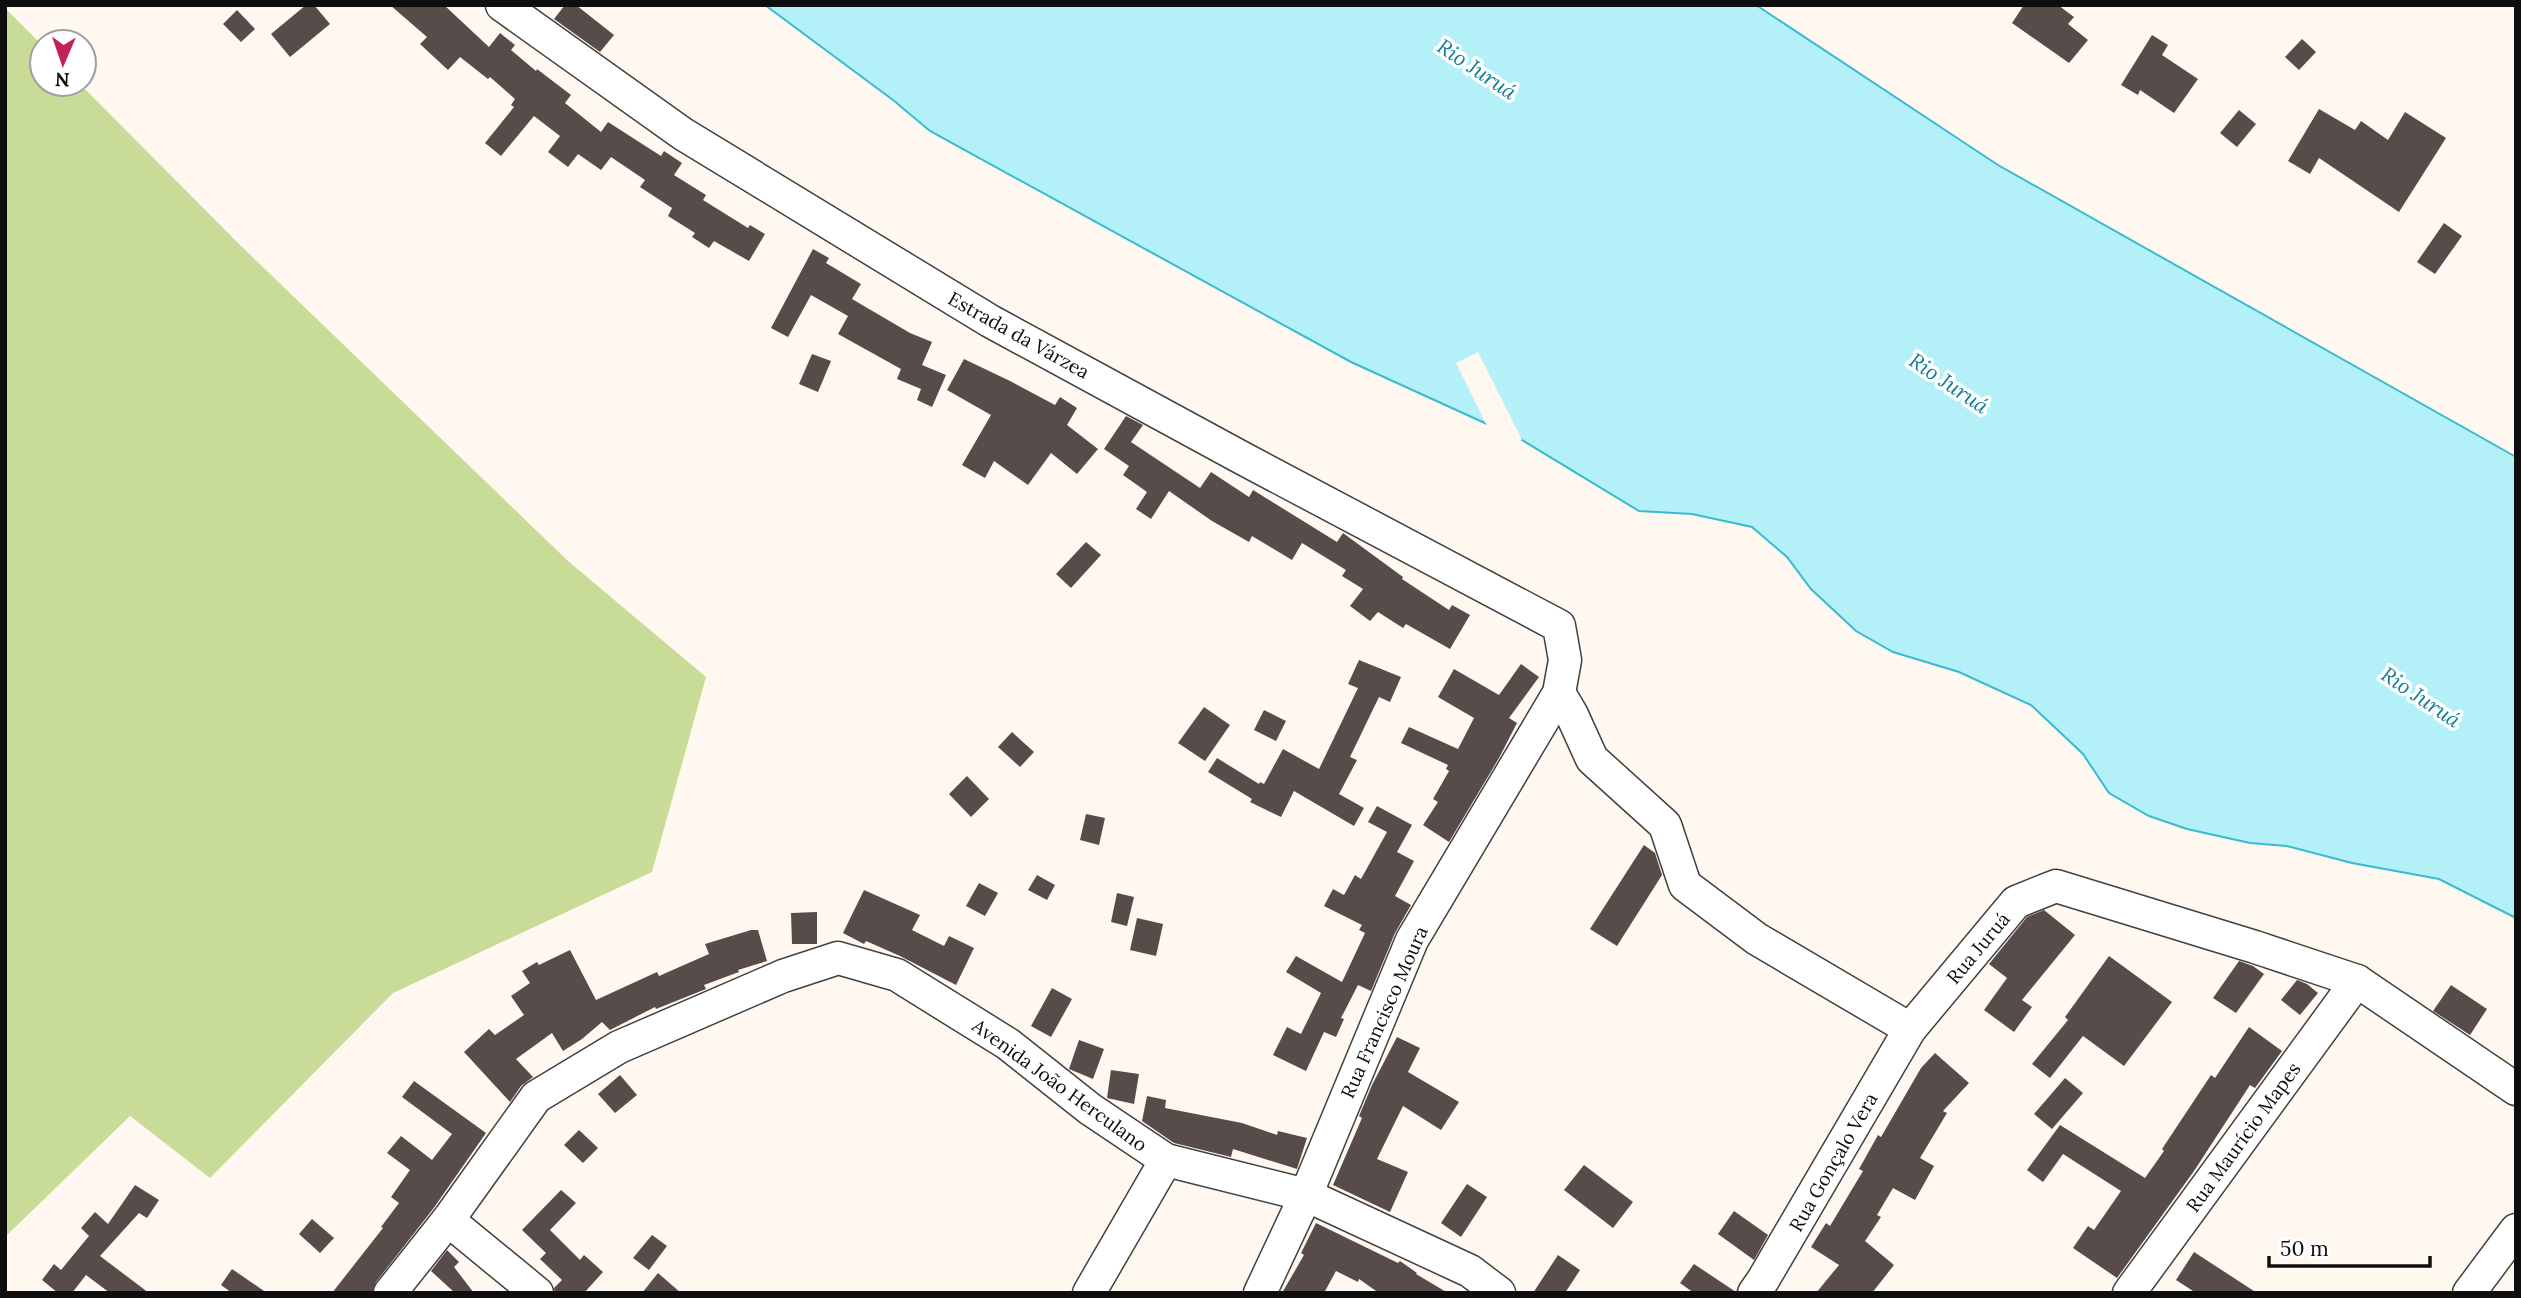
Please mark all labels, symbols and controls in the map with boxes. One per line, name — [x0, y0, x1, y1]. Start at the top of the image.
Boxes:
north arrow — [28, 28, 98, 98]
water label: Rio Juruá — [1432, 33, 1522, 106]
text: N — [54, 68, 70, 92]
street label: Estrada da Várzea — [944, 286, 1094, 384]
water label: Rio Juruá — [1904, 347, 1994, 420]
water label: Rio Juruá — [2376, 661, 2466, 734]
street label: Rua Juruá — [1941, 907, 2015, 989]
street label: Rua Francisco Moura — [1335, 922, 1433, 1102]
street label: Avenida João Herculano — [967, 1013, 1152, 1156]
street label: Rua Maurício Mapes — [2181, 1057, 2306, 1217]
street label: Rua Gonçalo Vera — [1784, 1088, 1883, 1236]
scale bar — [2269, 1224, 2430, 1268]
text: 50 m — [2280, 1235, 2329, 1262]

